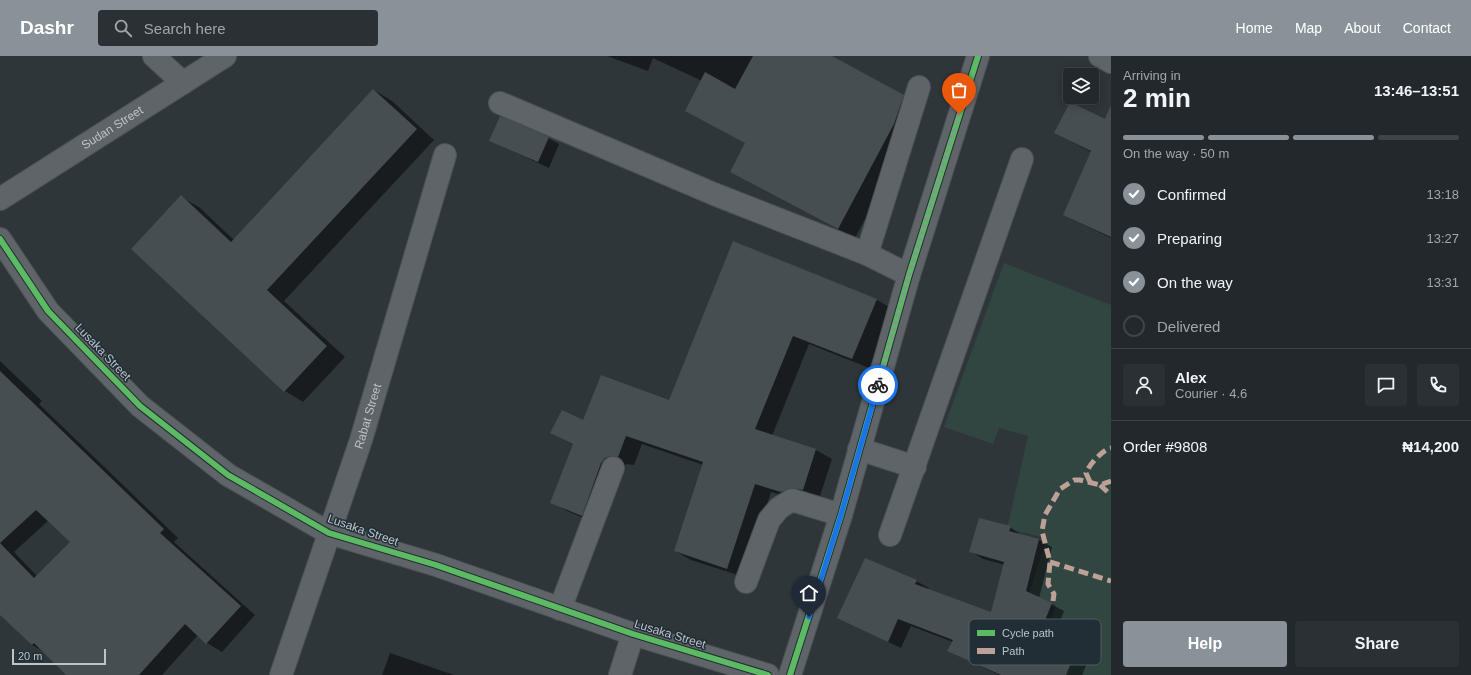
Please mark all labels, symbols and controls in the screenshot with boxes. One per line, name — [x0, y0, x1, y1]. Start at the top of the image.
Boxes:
search box — [98, 10, 378, 46]
text: Dashr — [20, 17, 74, 38]
icon: search — [112, 17, 134, 39]
text: Search here — [144, 20, 226, 37]
text: Home — [1236, 20, 1273, 36]
text: Map — [1295, 20, 1322, 36]
text: About — [1344, 20, 1381, 36]
text: Contact — [1403, 20, 1451, 36]
map controls — [1063, 68, 1099, 104]
button: layers — [1063, 68, 1099, 104]
text: Arriving in — [1123, 68, 1181, 83]
pin — [942, 73, 976, 114]
icon: bag — [948, 79, 970, 101]
text: 13:46–13:51 — [1374, 82, 1459, 99]
text: 2 min — [1123, 83, 1191, 113]
street label: Sudan Street — [79, 103, 146, 152]
text: On the way · 50 m — [1123, 146, 1229, 161]
icon: check — [1123, 183, 1145, 205]
text: Confirmed — [1157, 186, 1226, 203]
text: 13:18 — [1426, 187, 1459, 202]
icon: check — [1123, 227, 1145, 249]
text: Preparing — [1157, 230, 1222, 247]
text: 13:27 — [1426, 231, 1459, 246]
icon: check — [1123, 271, 1145, 293]
text: On the way — [1157, 274, 1233, 291]
text: 13:31 — [1426, 275, 1459, 290]
text: Delivered — [1157, 318, 1220, 335]
street label: Lusaka Street — [72, 321, 134, 384]
button: person — [1123, 364, 1165, 406]
button: chat — [1365, 364, 1407, 406]
button: phone — [1417, 364, 1459, 406]
courier — [858, 365, 898, 405]
text: Alex — [1175, 369, 1207, 386]
icon: bike — [867, 374, 889, 396]
street label: Rabat Street — [351, 381, 384, 451]
text: Courier · 4.6 — [1175, 386, 1247, 401]
text: Order #9808 — [1123, 438, 1207, 455]
text: ₦14,200 — [1402, 438, 1459, 455]
street label: Lusaka Street — [326, 511, 401, 549]
pin — [792, 576, 826, 617]
icon: home — [798, 582, 820, 604]
street label: Lusaka Street — [633, 616, 708, 652]
legend — [969, 619, 1101, 665]
button: Help — [1123, 621, 1287, 667]
button: Share — [1295, 621, 1459, 667]
text: Cycle path — [1002, 627, 1054, 639]
text: Path — [1002, 645, 1025, 657]
scale bar — [12, 647, 106, 666]
text: 20 m — [18, 650, 42, 662]

